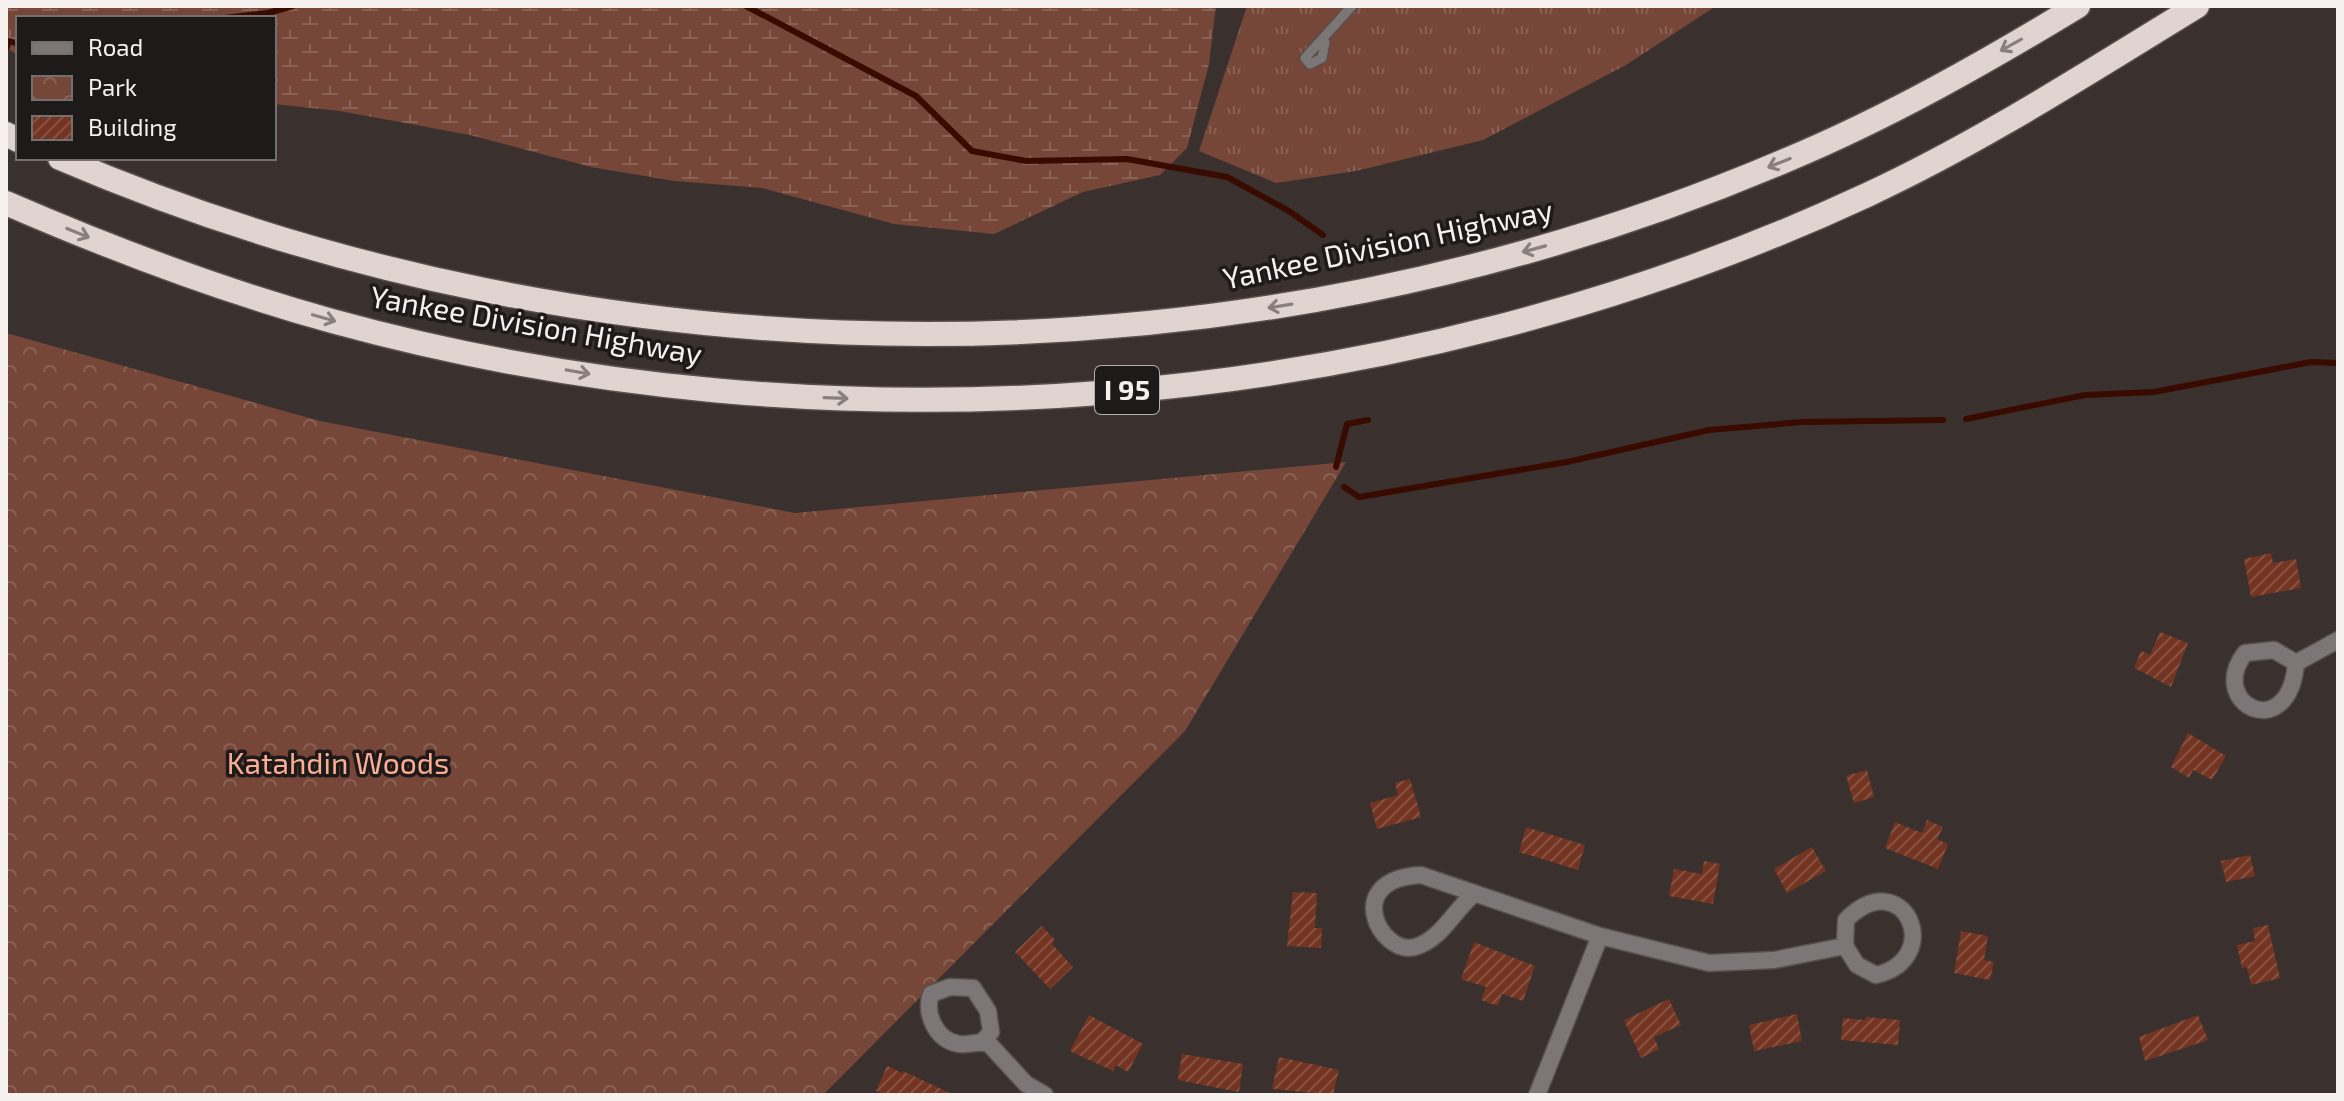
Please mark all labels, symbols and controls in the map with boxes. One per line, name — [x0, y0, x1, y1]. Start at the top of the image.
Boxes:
legend — [16, 16, 276, 160]
text: Road — [88, 32, 143, 61]
one-way arrow — [2000, 38, 2023, 54]
text: Park — [88, 72, 137, 101]
text: Building — [88, 112, 177, 141]
one-way arrow — [1767, 157, 1792, 171]
street label: Yankee Division Highway — [1219, 190, 1556, 296]
one-way arrow — [65, 227, 90, 242]
one-way arrow — [1522, 242, 1547, 257]
street label: Yankee Division Highway — [368, 277, 705, 371]
one-way arrow — [1268, 299, 1294, 314]
one-way arrow — [310, 311, 336, 326]
one-way arrow — [564, 366, 590, 381]
road number: I 95 — [1095, 366, 1159, 414]
one-way arrow — [822, 390, 849, 405]
park label: Katahdin Woods — [227, 744, 449, 780]

